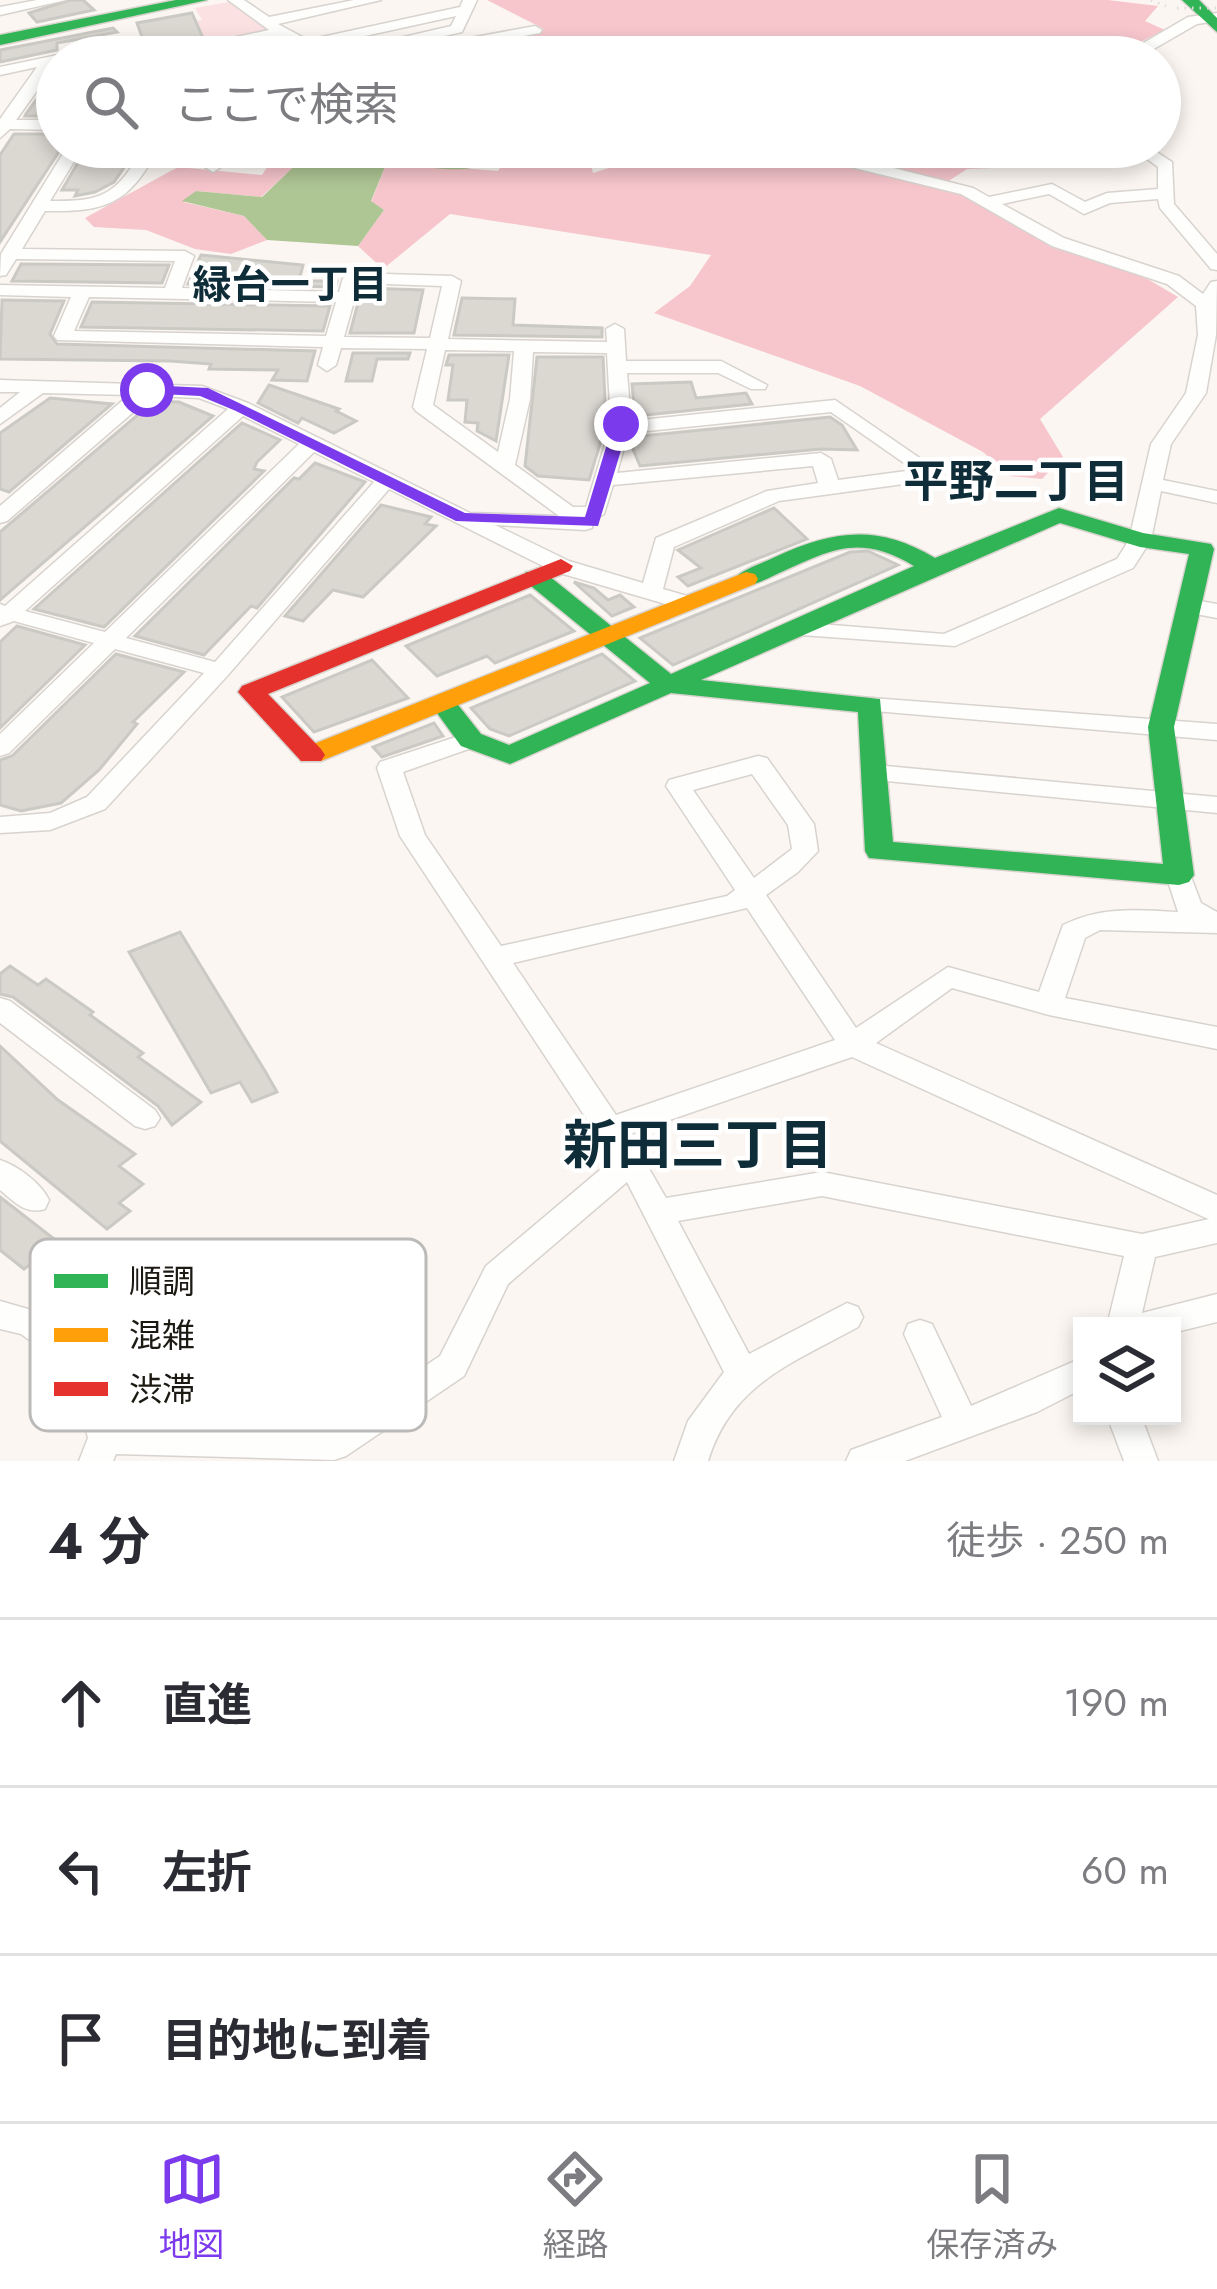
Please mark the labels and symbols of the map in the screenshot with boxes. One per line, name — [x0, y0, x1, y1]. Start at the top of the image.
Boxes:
district label: 緑台一丁目 — [192, 256, 388, 313]
route start — [120, 363, 174, 417]
route end — [594, 397, 648, 451]
district label: 平野二丁目 — [903, 449, 1129, 514]
district label: 新田三丁目 — [563, 1106, 833, 1184]
legend — [30, 1239, 426, 1431]
text: 順調 — [129, 1258, 195, 1305]
text: 混雑 — [129, 1312, 195, 1359]
text: 渋滞 — [129, 1366, 195, 1413]

